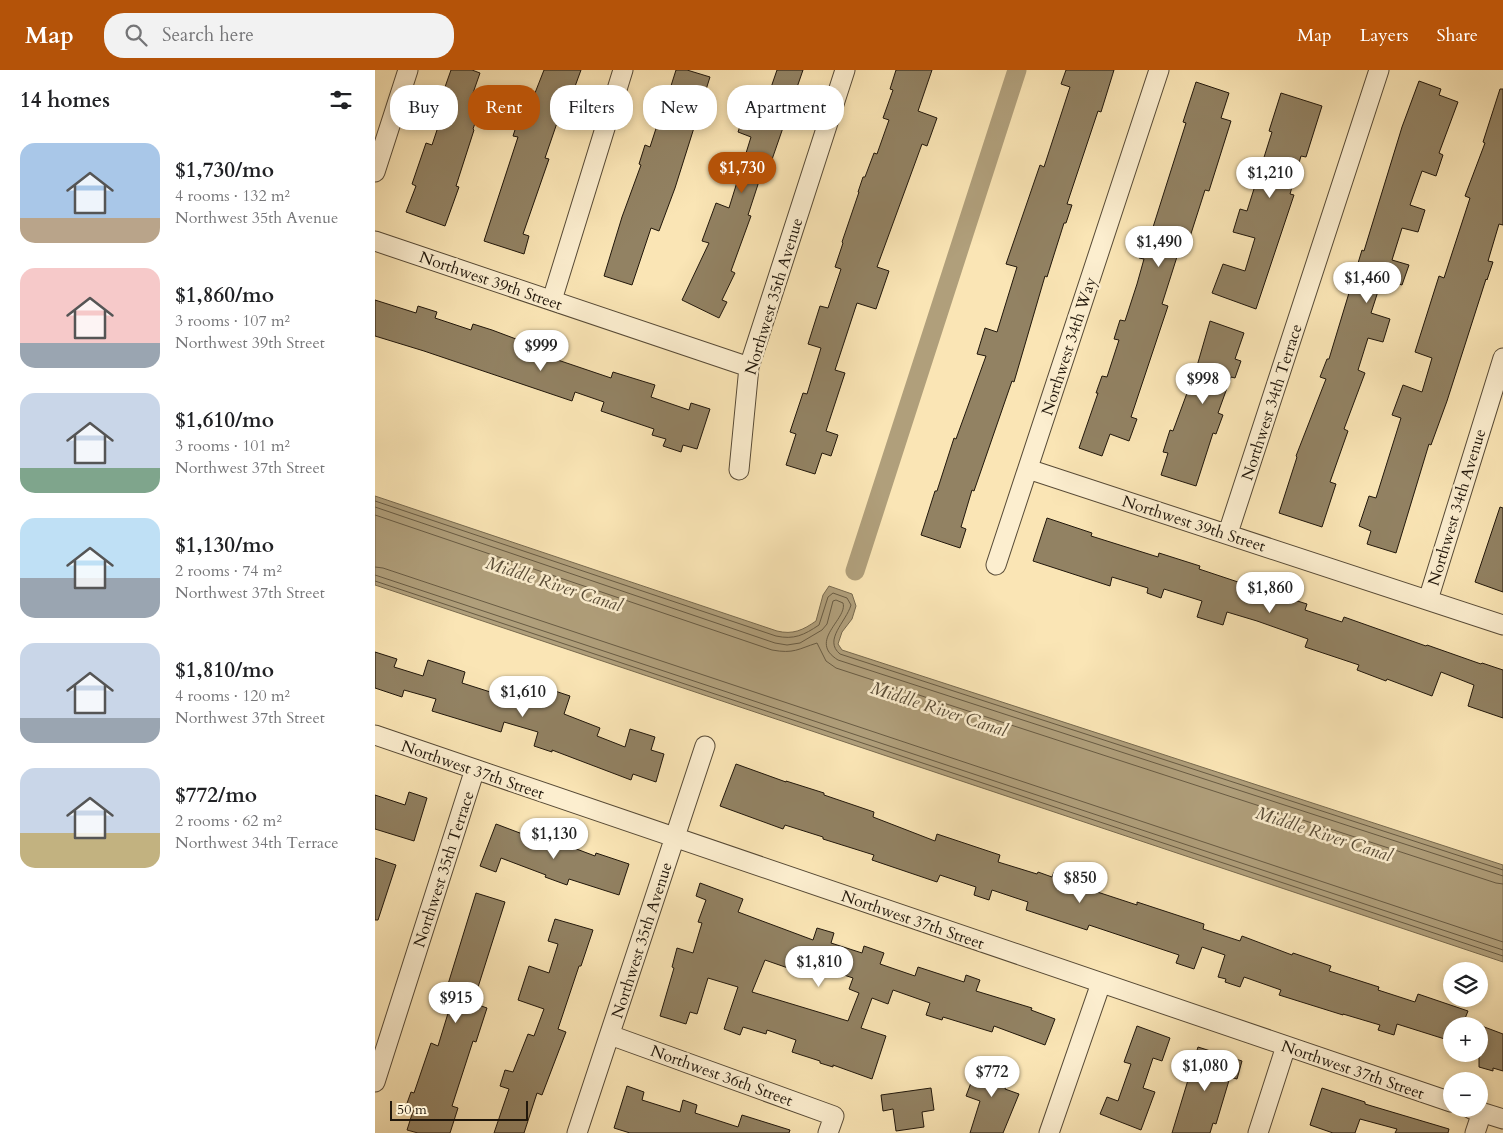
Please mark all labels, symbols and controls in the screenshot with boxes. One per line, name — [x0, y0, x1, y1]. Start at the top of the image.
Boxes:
search box — [104, 13, 454, 58]
text: Map — [25, 19, 74, 52]
icon: search — [122, 21, 150, 49]
text: Search here — [162, 22, 254, 48]
text: Map — [1297, 23, 1332, 48]
text: Layers — [1360, 23, 1409, 48]
text: Share — [1437, 23, 1478, 48]
chip: Buy — [390, 85, 458, 130]
chip: Rent — [468, 85, 540, 130]
chip: Filters — [550, 85, 633, 130]
chip: New — [643, 85, 717, 130]
chip: Apartment — [727, 85, 844, 130]
text: 14 homes — [20, 86, 110, 115]
icon: filters — [327, 86, 355, 114]
pin: $1,730 — [701, 152, 783, 194]
text: $1,730/mo — [175, 156, 274, 185]
pin: $1,210 — [1229, 156, 1311, 199]
text: $1,730 — [719, 157, 765, 179]
text: $1,210 — [1247, 162, 1293, 184]
icon: home — [60, 163, 120, 223]
text: 4 rooms · 132 m² — [175, 185, 290, 207]
text: Northwest 35th Avenue — [175, 207, 338, 229]
street label: Northwest 35th Avenue — [740, 215, 808, 378]
pin: $1,490 — [1118, 226, 1200, 268]
text: $1,490 — [1136, 231, 1182, 253]
street label: Northwest 39th Street — [416, 246, 565, 316]
pin: $1,460 — [1326, 262, 1408, 304]
text: $1,460 — [1344, 267, 1390, 289]
street label: Northwest 34th Way — [1036, 274, 1102, 418]
text: $1,860/mo — [175, 281, 274, 310]
icon: home — [60, 288, 120, 348]
text: 3 rooms · 107 m² — [175, 310, 290, 332]
street label: Northwest 34th Terrace — [1236, 321, 1308, 483]
pin: $999 — [511, 330, 571, 372]
text: Northwest 39th Street — [175, 332, 325, 354]
text: $999 — [525, 335, 557, 357]
pin: $998 — [1173, 362, 1233, 405]
text: $998 — [1187, 368, 1219, 390]
text: $1,610/mo — [175, 406, 274, 435]
icon: home — [60, 413, 120, 473]
street label: Northwest 34th Avenue — [1423, 426, 1491, 589]
text: 3 rooms · 101 m² — [175, 435, 290, 457]
text: Northwest 37th Street — [175, 457, 325, 479]
street label: Northwest 39th Street — [1119, 490, 1268, 558]
text: $1,130/mo — [175, 531, 274, 560]
icon: home — [60, 538, 120, 598]
water label: Middle River Canal — [482, 551, 626, 619]
text: 2 rooms · 74 m² — [175, 560, 282, 582]
pin: $1,860 — [1229, 572, 1311, 614]
text: $1,860 — [1247, 577, 1293, 599]
text: Northwest 37th Street — [175, 582, 325, 604]
text: $1,810/mo — [175, 656, 274, 685]
icon: home — [60, 663, 120, 723]
pin: $1,610 — [482, 676, 564, 718]
water label: Middle River Canal — [867, 676, 1011, 744]
text: $1,610 — [500, 681, 546, 703]
text: 4 rooms · 120 m² — [175, 685, 290, 707]
text: Northwest 37th Street — [175, 707, 325, 729]
street label: Northwest 37th Street — [398, 735, 547, 805]
text: $772/mo — [175, 781, 257, 810]
icon: home — [60, 788, 120, 848]
street label: Northwest 35th Terrace — [408, 788, 480, 950]
water label: Middle River Canal — [1252, 801, 1396, 869]
text: 2 rooms · 62 m² — [175, 810, 282, 832]
pin: $1,130 — [513, 818, 595, 860]
text: $1,130 — [531, 823, 577, 845]
text: Northwest 34th Terrace — [175, 832, 338, 854]
street label: Northwest 35th Avenue — [606, 859, 678, 1021]
pin: $850 — [1050, 862, 1110, 904]
text: $850 — [1064, 867, 1096, 889]
street label: Northwest 37th Street — [838, 885, 987, 955]
pin: $1,810 — [778, 946, 860, 988]
text: $1,810 — [796, 951, 842, 973]
map controls — [1443, 962, 1488, 1117]
button: layers — [1443, 962, 1488, 1007]
pin: $915 — [426, 982, 486, 1024]
text: $915 — [440, 987, 472, 1009]
button: + — [1443, 1017, 1488, 1062]
street label: Northwest 37th Street — [1278, 1035, 1427, 1105]
street label: Northwest 36th Street — [648, 1040, 796, 1112]
pin: $1,080 — [1164, 1050, 1246, 1092]
text: $1,080 — [1182, 1055, 1228, 1077]
pin: $772 — [962, 1056, 1022, 1098]
text: $772 — [976, 1061, 1008, 1083]
button: − — [1443, 1072, 1488, 1117]
scale bar — [390, 1098, 527, 1121]
text: 50 m — [397, 1100, 427, 1119]

